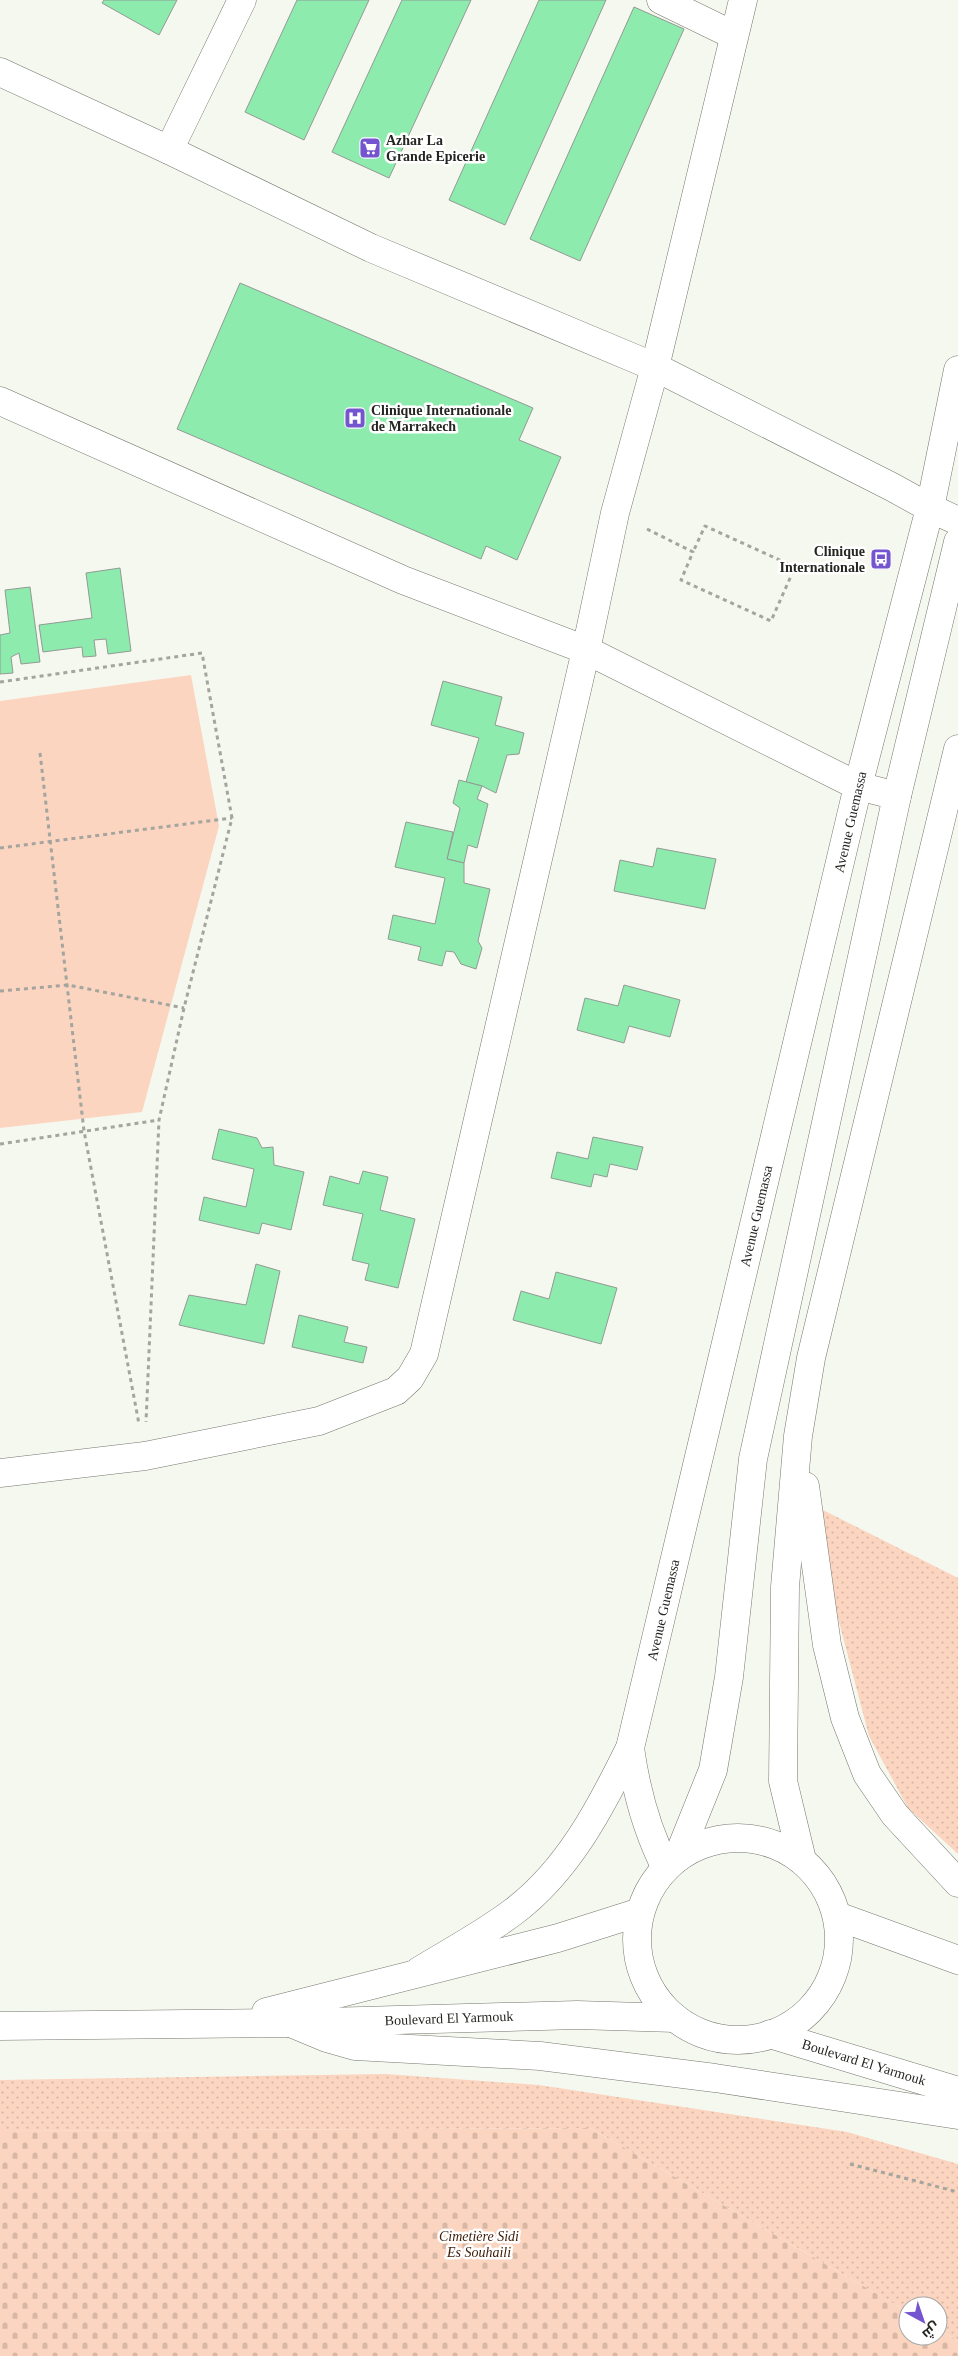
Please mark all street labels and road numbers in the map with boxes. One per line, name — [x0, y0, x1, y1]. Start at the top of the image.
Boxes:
street label: Avenue Guemassa — [832, 769, 870, 874]
street label: Avenue Guemassa — [738, 1163, 776, 1268]
street label: Avenue Guemassa — [645, 1557, 683, 1662]
street label: Boulevard El Yarmouk — [384, 2009, 514, 2028]
street label: Boulevard El Yarmouk — [800, 2036, 928, 2088]

